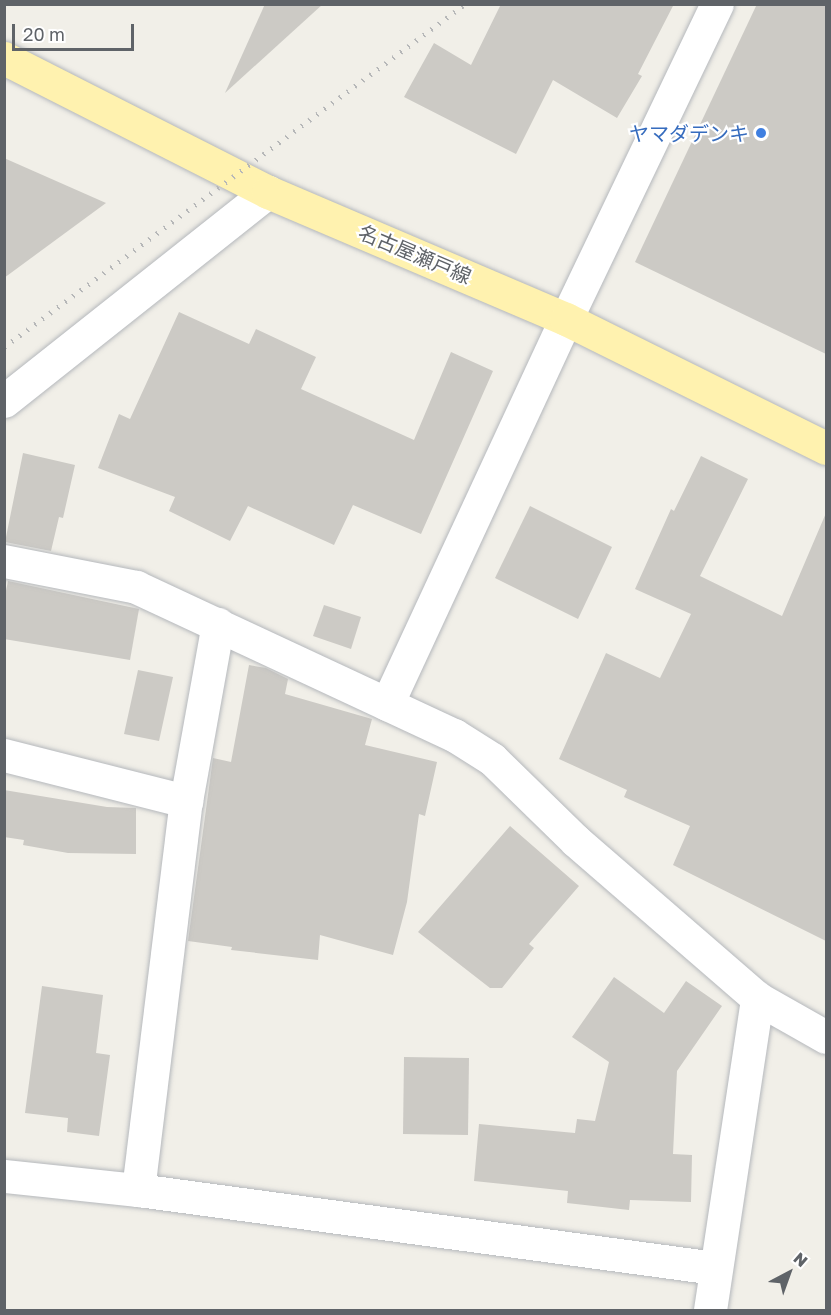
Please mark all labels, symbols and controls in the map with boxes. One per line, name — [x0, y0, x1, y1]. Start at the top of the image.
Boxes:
scale bar — [15, 12, 136, 50]
text: 20 m — [23, 23, 65, 45]
place label: ヤマダデンキ — [629, 121, 749, 145]
marker: ヤマダデンキ — [754, 126, 768, 140]
street label: 名古屋瀬戸線 — [355, 220, 475, 288]
north arrow — [759, 1243, 819, 1303]
text: N — [790, 1248, 812, 1271]

